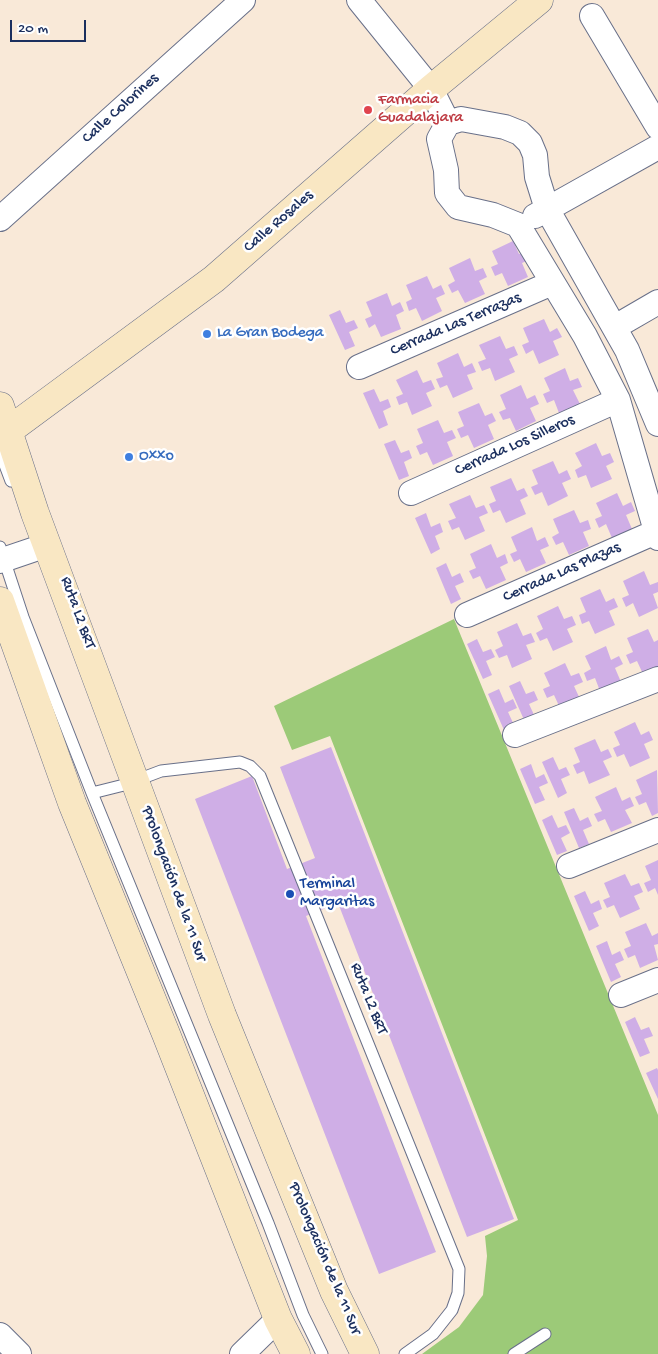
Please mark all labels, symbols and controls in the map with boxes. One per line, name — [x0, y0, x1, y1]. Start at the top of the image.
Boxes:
scale bar — [12, 10, 89, 42]
text: 20 m — [18, 20, 48, 38]
street label: Calle Colorines — [79, 70, 163, 148]
place label: Farmacia Guadalajara — [378, 91, 463, 129]
marker: Farmacia Guadalajara — [362, 104, 374, 116]
street label: Calle Rosales — [240, 187, 318, 257]
street label: Cerrada Las Terrazas — [388, 289, 524, 361]
place label: La Gran Bodega — [217, 324, 324, 344]
marker: La Gran Bodega — [201, 328, 213, 340]
street label: Cerrada Los Silleros — [452, 411, 578, 481]
place label: Oxxo — [139, 447, 174, 467]
marker: Oxxo — [123, 451, 135, 463]
street label: Cerrada Las Plazas — [500, 538, 624, 608]
street label: Ruta L2 BRT — [55, 574, 99, 652]
street label: Prolongación de la 11 Sur — [136, 804, 210, 964]
place label: Terminal Margaritas — [300, 875, 374, 913]
marker: Terminal Margaritas — [284, 888, 296, 900]
street label: Ruta L2 BRT — [345, 960, 391, 1038]
street label: Prolongación de la 11 Sur — [283, 1180, 365, 1338]

